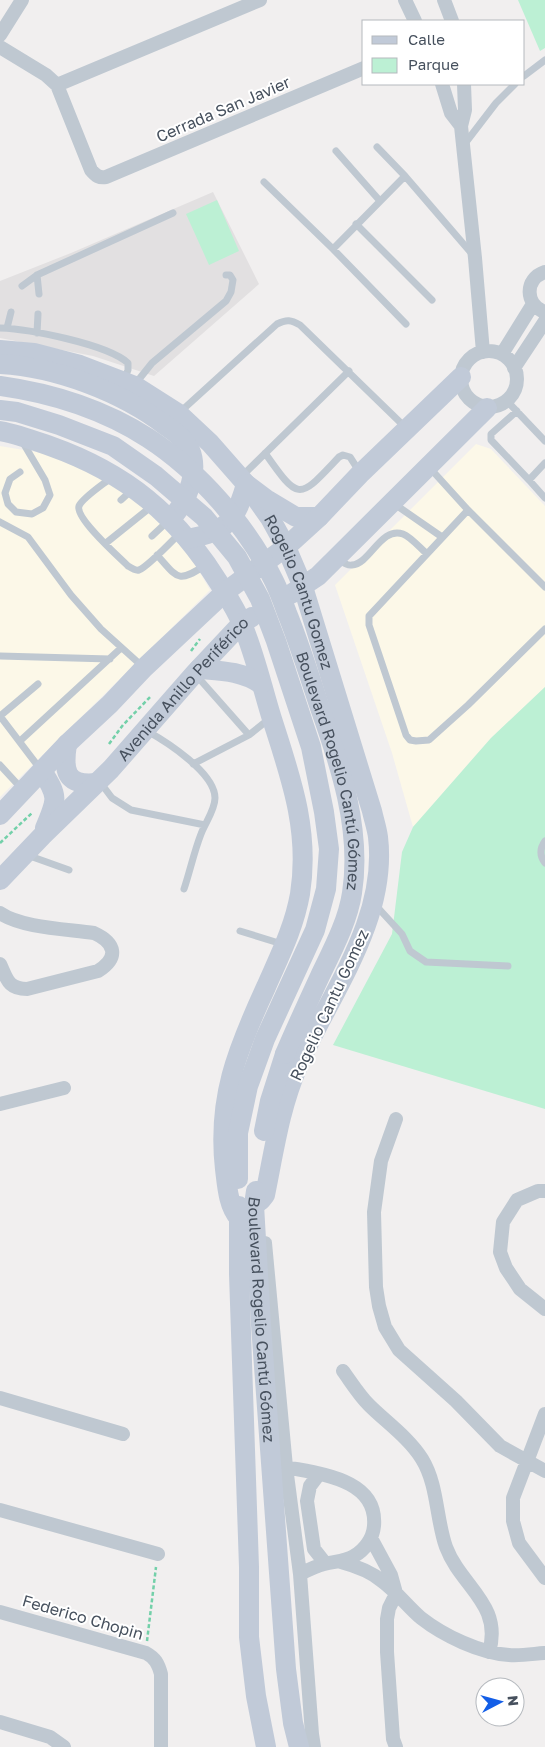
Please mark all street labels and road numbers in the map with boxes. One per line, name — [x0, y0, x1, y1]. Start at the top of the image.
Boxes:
street label: Cerrada San Javier — [153, 72, 293, 146]
street label: Rogelio Cantu Gomez — [260, 511, 338, 672]
street label: Avenida Anillo Periférico — [113, 612, 252, 765]
street label: Boulevard Rogelio Cantú Gómez — [292, 649, 365, 892]
street label: Rogelio Cantu Gomez — [285, 926, 373, 1084]
street label: Boulevard Rogelio Cantú Gómez — [244, 1195, 280, 1443]
street label: Federico Chopin — [20, 1590, 146, 1644]

